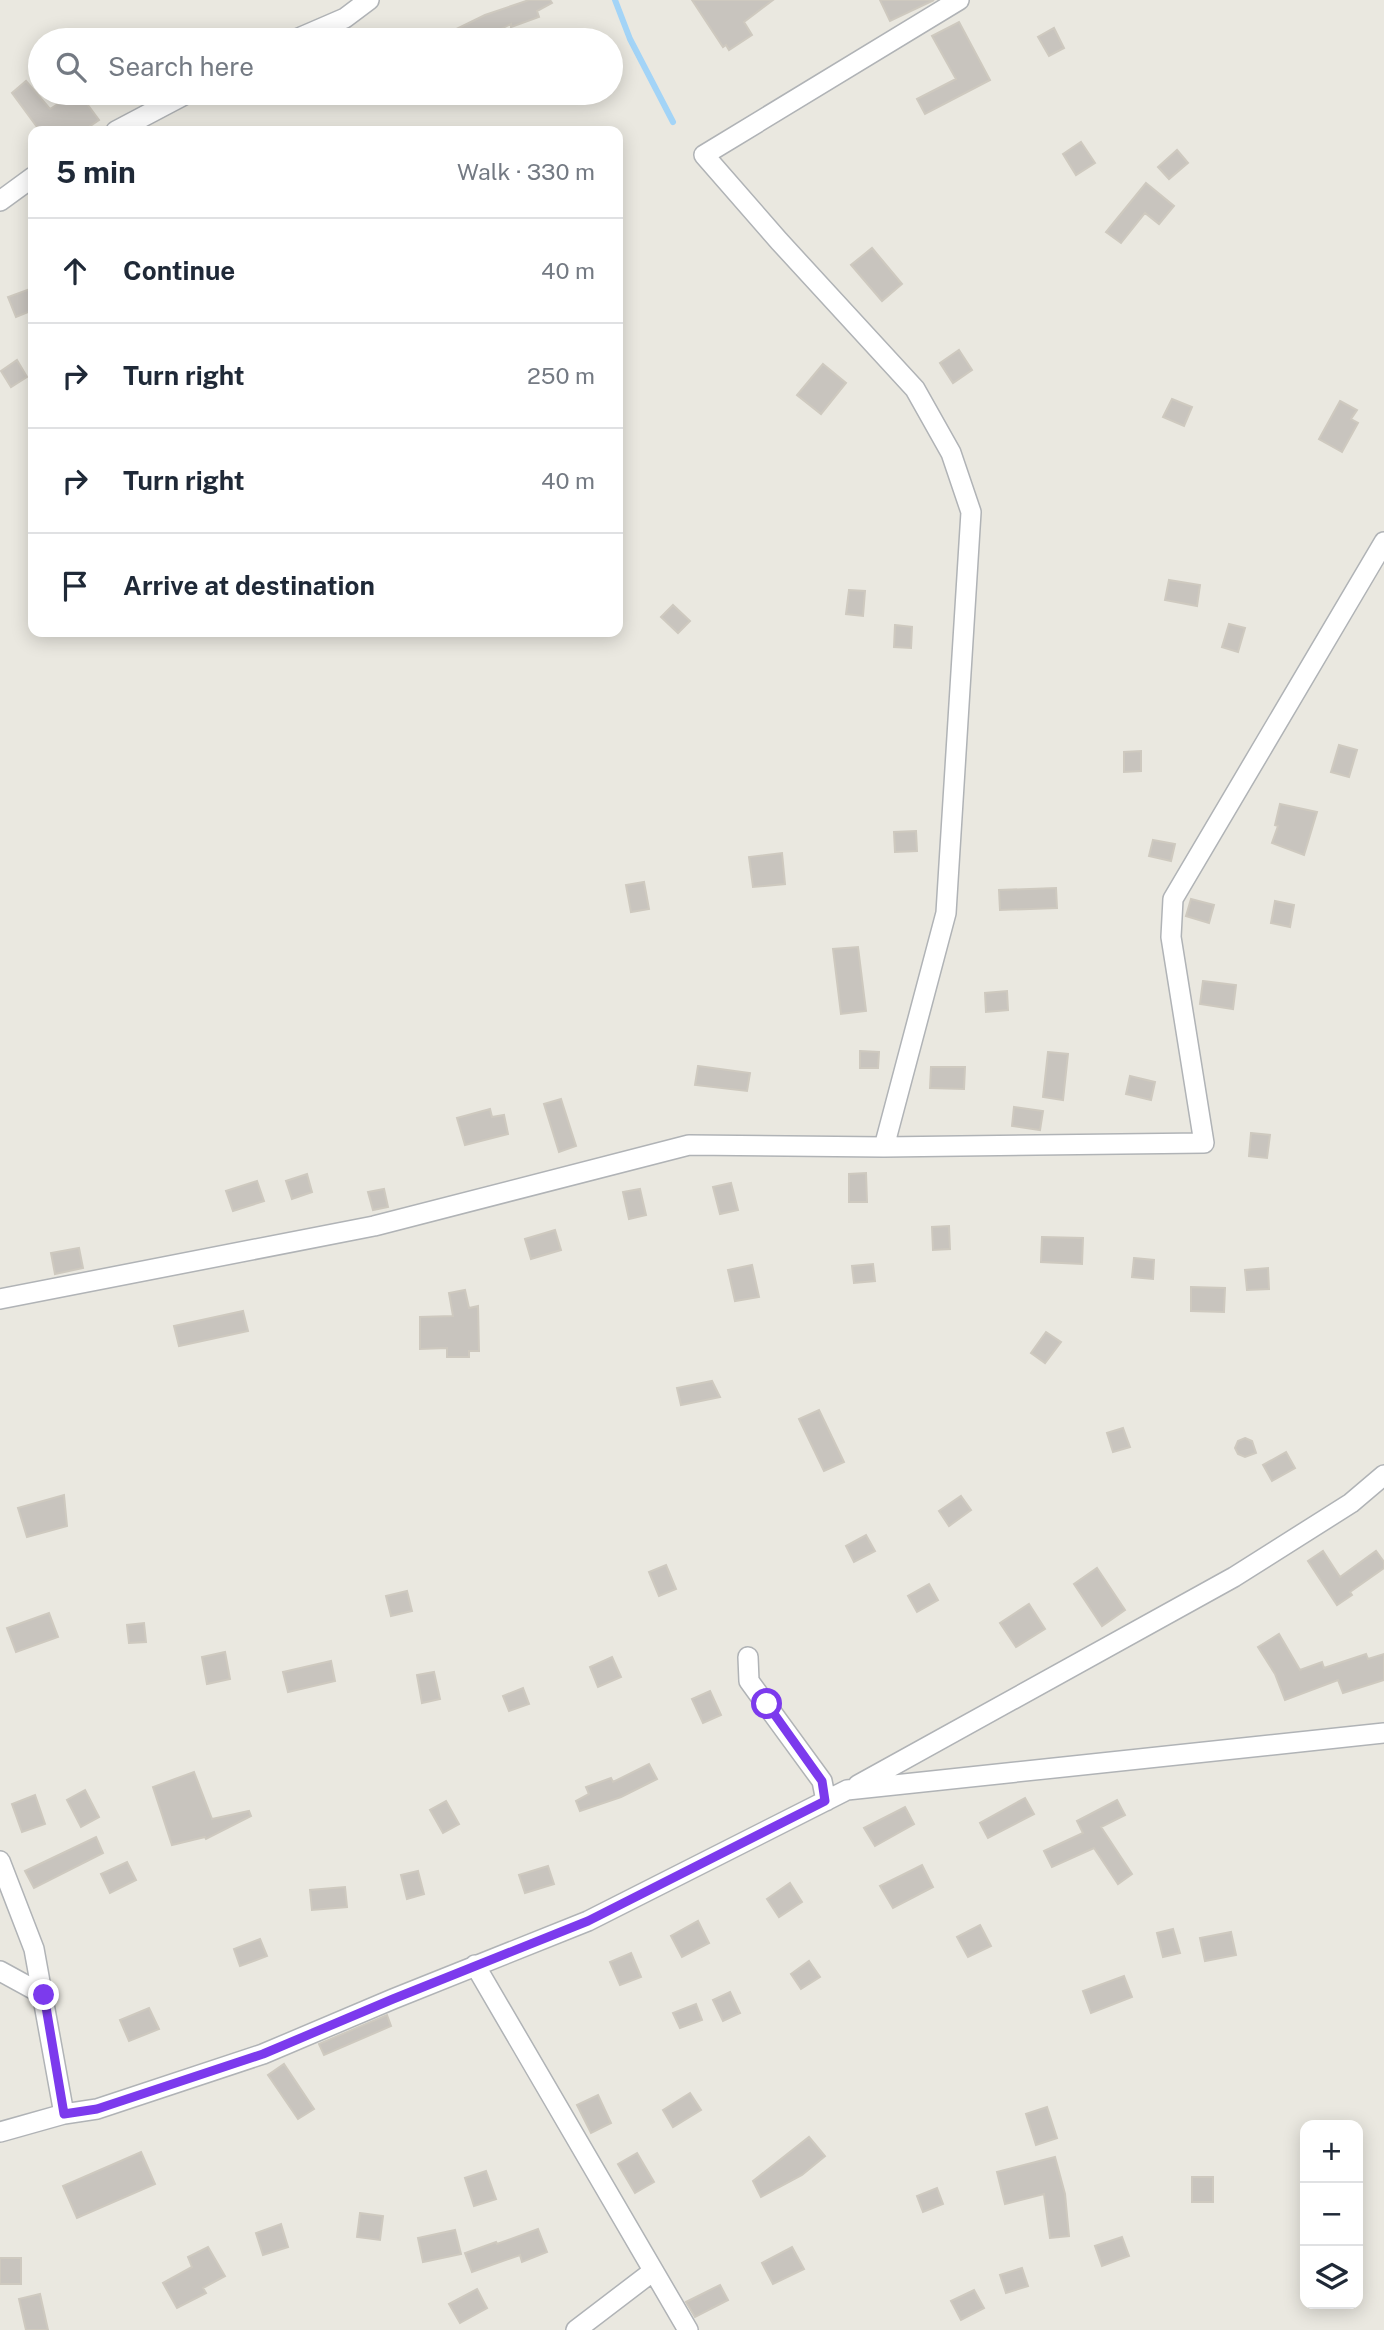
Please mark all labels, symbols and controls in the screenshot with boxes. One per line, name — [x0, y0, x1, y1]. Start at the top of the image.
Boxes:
search box — [28, 28, 623, 105]
icon: search — [52, 48, 90, 86]
text: Search here — [108, 51, 254, 82]
text: 5 min — [56, 154, 136, 190]
text: Walk · 330 m — [457, 158, 595, 185]
icon: ahead — [56, 252, 94, 290]
text: Continue — [123, 255, 235, 286]
text: 40 m — [541, 257, 595, 284]
icon: right — [56, 357, 94, 395]
text: Turn right — [123, 360, 245, 391]
text: 250 m — [527, 362, 595, 389]
icon: right — [56, 462, 94, 500]
text: Turn right — [123, 465, 245, 496]
text: 40 m — [541, 467, 595, 494]
icon: arrive — [56, 567, 94, 605]
text: Arrive at destination — [123, 570, 375, 601]
route start — [751, 1688, 782, 1719]
route end — [28, 1979, 59, 2010]
map controls — [1300, 2120, 1363, 2309]
button: + — [1300, 2120, 1363, 2183]
button: − — [1300, 2183, 1363, 2246]
button: layers — [1300, 2246, 1363, 2309]

